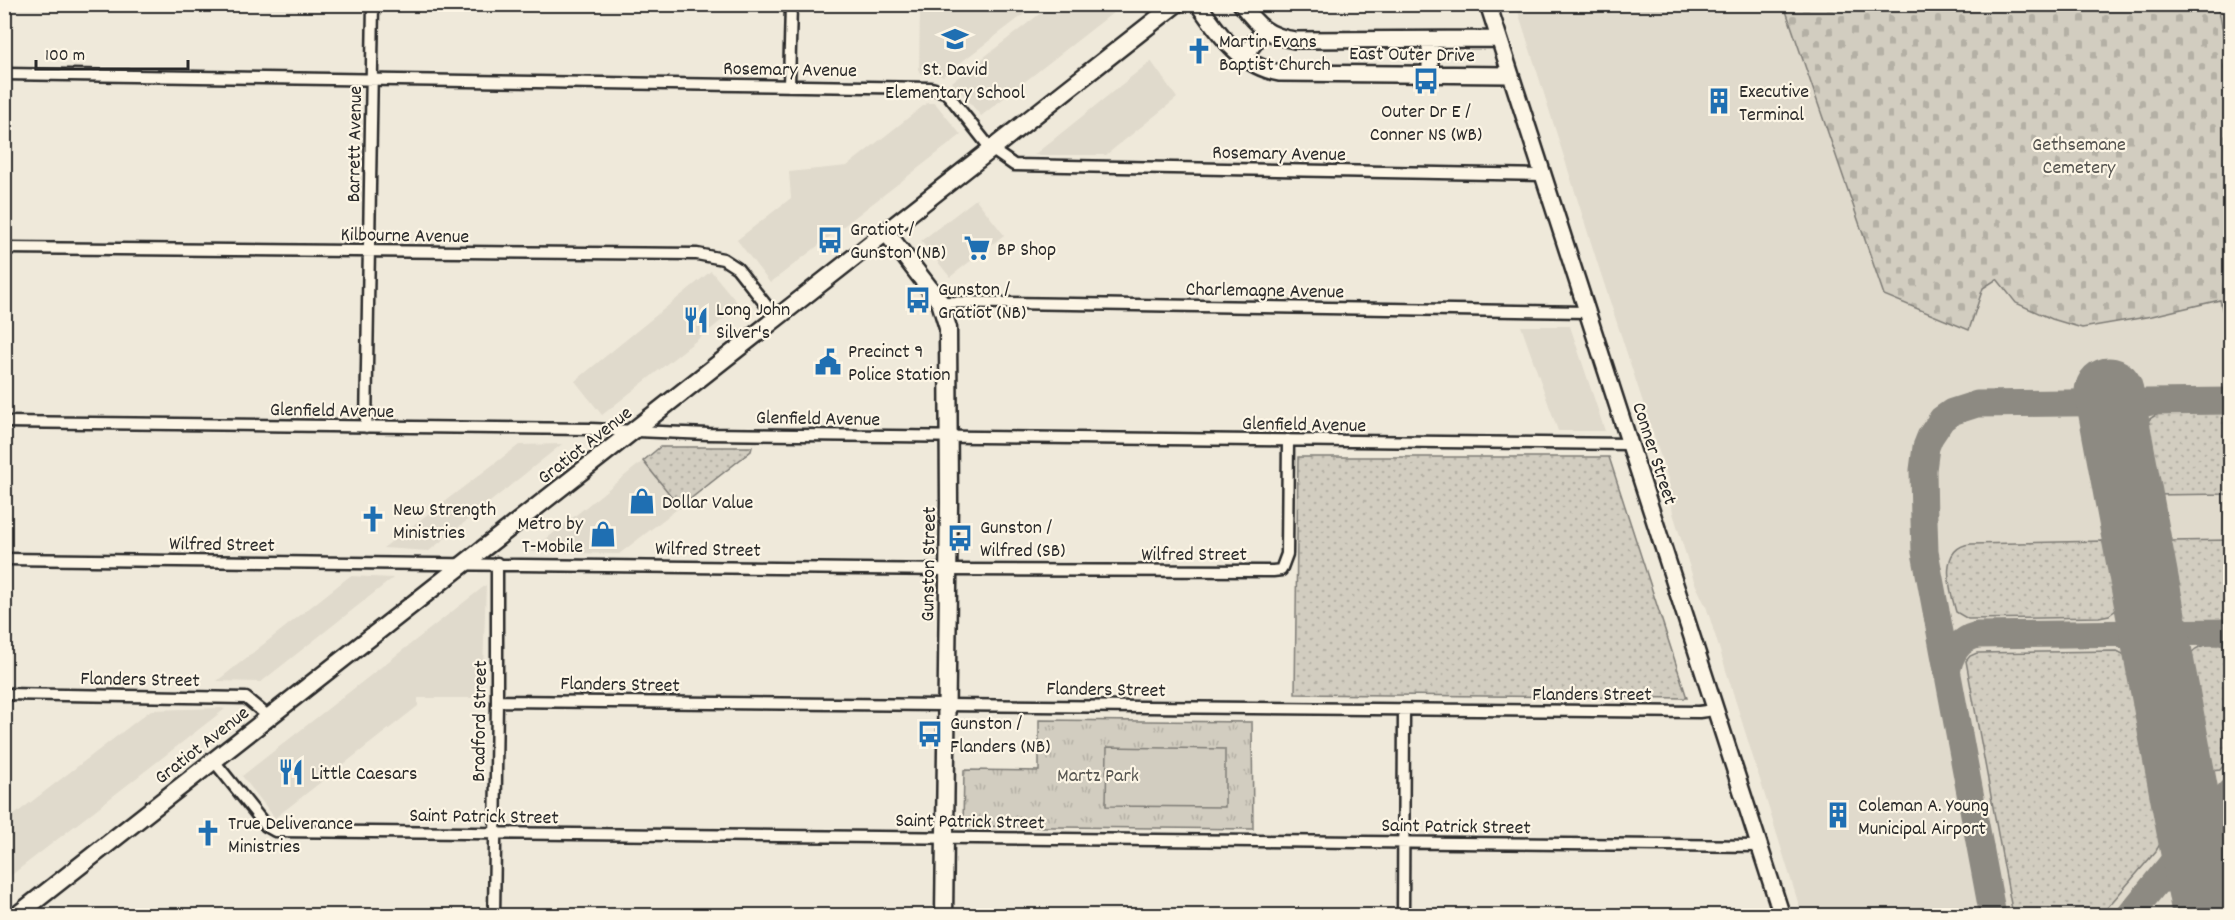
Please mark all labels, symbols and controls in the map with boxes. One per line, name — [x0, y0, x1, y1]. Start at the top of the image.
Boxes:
school or university icon: St. David Elementary School — [940, 24, 970, 54]
place label: Martin Evans Baptist Church — [1219, 29, 1331, 80]
scale bar — [36, 33, 188, 71]
church icon: Martin Evans Baptist Church — [1184, 36, 1214, 66]
street label: East Outer Drive — [1349, 41, 1475, 71]
text: 100 m — [45, 44, 85, 69]
street label: Rosemary Avenue — [723, 56, 857, 86]
place label: St. David Elementary School — [885, 57, 1025, 108]
bus stop icon: Outer Dr E / Conner NS (WB) — [1411, 66, 1441, 96]
place label: Executive Terminal — [1739, 79, 1809, 130]
street label: Barrett Avenue — [341, 85, 371, 203]
building icon: Executive Terminal — [1704, 86, 1734, 116]
place label: Outer Dr E / Conner NS (WB) — [1370, 99, 1482, 150]
park label: Gethsemane Cemetery — [2032, 132, 2126, 183]
street label: Rosemary Avenue — [1212, 140, 1346, 170]
place label: Gratiot / Gunston (NB) — [850, 217, 946, 268]
street label: Kilbourne Avenue — [340, 222, 470, 252]
bus stop icon: Gratiot / Gunston (NB) — [815, 225, 845, 255]
supermarket icon: BP Shop — [962, 233, 992, 263]
place label: BP Shop — [997, 237, 1056, 265]
place label: Gunston / Gratiot (NB) — [938, 277, 1026, 328]
street label: Charlemagne Avenue — [1185, 277, 1345, 307]
bus stop icon: Gunston / Gratiot (NB) — [903, 285, 933, 315]
place label: Long John Silver's — [716, 297, 790, 348]
restaurant icon: Long John Silver's — [681, 305, 711, 335]
place label: Precinct 9 Police Station — [848, 339, 951, 390]
public building icon: Precinct 9 Police Station — [813, 347, 843, 377]
street label: Glenfield Avenue — [270, 397, 395, 427]
street label: Conner Street — [1623, 399, 1683, 509]
street label: Gratiot Avenue — [532, 400, 639, 492]
street label: Glenfield Avenue — [756, 405, 881, 435]
street label: Glenfield Avenue — [1242, 411, 1367, 441]
shop icon: Dollar Value — [627, 486, 657, 516]
place label: Dollar Value — [662, 490, 753, 518]
place label: New Strength Ministries — [393, 497, 496, 548]
church icon: New Strength Ministries — [358, 504, 388, 534]
street label: Gunston Street — [915, 506, 945, 622]
place label: Metro by T-Mobile — [517, 511, 584, 562]
place label: Gunston / Wilfred (SB) — [980, 515, 1065, 566]
shop icon: Metro by T-Mobile — [588, 519, 618, 549]
bus stop icon: Gunston / Wilfred (SB) — [945, 523, 975, 553]
street label: Wilfred Street — [169, 531, 275, 561]
street label: Wilfred Street — [655, 536, 761, 566]
street label: Wilfred Street — [1141, 542, 1247, 570]
street label: Bradford Street — [466, 660, 496, 782]
street label: Flanders Street — [80, 666, 200, 696]
street label: Flanders Street — [560, 671, 680, 701]
street label: Flanders Street — [1046, 676, 1166, 706]
street label: Flanders Street — [1532, 682, 1652, 710]
street label: Gratiot Avenue — [149, 700, 256, 792]
place label: Gunston / Flanders (NB) — [950, 711, 1050, 762]
bus stop icon: Gunston / Flanders (NB) — [915, 719, 945, 749]
restaurant icon: Little Caesars — [276, 757, 306, 787]
place label: Little Caesars — [311, 761, 417, 789]
park label: Martz Park — [1057, 763, 1139, 791]
place label: Coleman A. Young Municipal Airport — [1858, 793, 1989, 844]
building icon: Coleman A. Young Municipal Airport — [1823, 800, 1853, 830]
street label: Saint Patrick Street — [409, 803, 559, 833]
street label: Saint Patrick Street — [895, 808, 1045, 838]
place label: True Deliverance Ministries — [228, 811, 353, 862]
street label: Saint Patrick Street — [1381, 813, 1531, 843]
church icon: True Deliverance Ministries — [193, 818, 223, 848]

